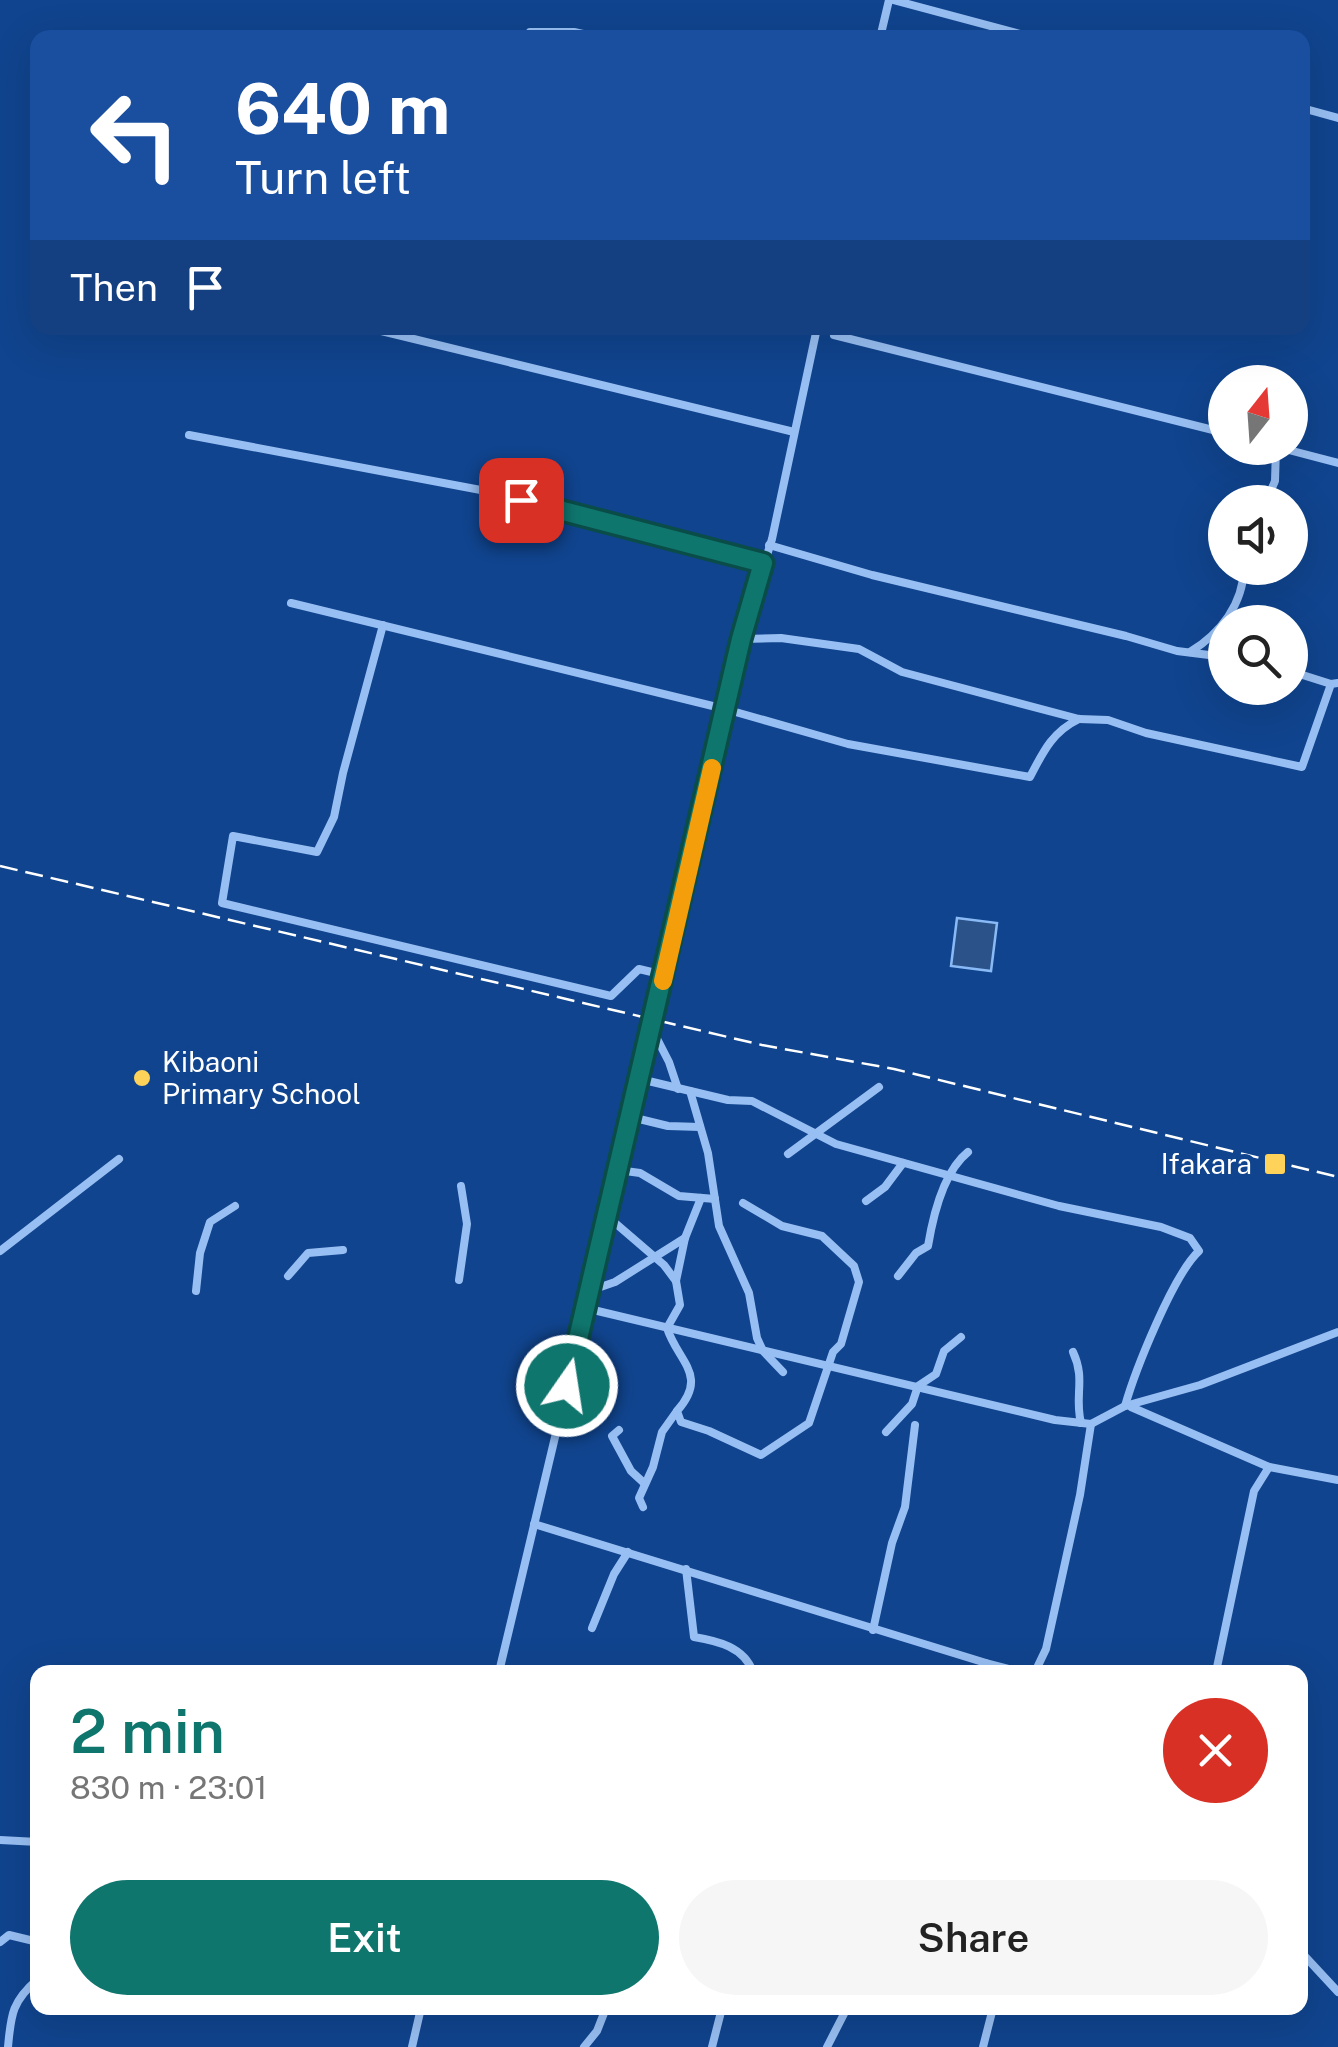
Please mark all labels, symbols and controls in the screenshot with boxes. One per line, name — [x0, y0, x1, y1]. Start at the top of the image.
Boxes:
text: 640 m — [235, 67, 451, 150]
icon: left — [70, 70, 200, 200]
text: Turn left — [235, 151, 411, 204]
icon: arrive — [178, 260, 233, 315]
text: Then — [70, 265, 158, 310]
north arrow — [1208, 365, 1308, 465]
map controls — [1208, 365, 1308, 705]
pin — [479, 458, 564, 543]
icon: arrive — [494, 473, 549, 528]
button: sound — [1208, 485, 1308, 585]
button: search — [1208, 605, 1308, 705]
place label: Kibaoni Primary School — [162, 1045, 361, 1110]
marker: Kibaoni Primary School — [131, 1067, 153, 1089]
place label: Ifakara — [1161, 1147, 1252, 1180]
marker: Ifakara — [1262, 1151, 1288, 1177]
position arrow — [515, 1334, 619, 1438]
text: 2 min — [70, 1696, 225, 1767]
button: close — [1163, 1698, 1268, 1803]
text: 830 m · 23:01 — [70, 1769, 267, 1806]
button: Exit — [70, 1880, 659, 1995]
button: Share — [679, 1880, 1268, 1995]

